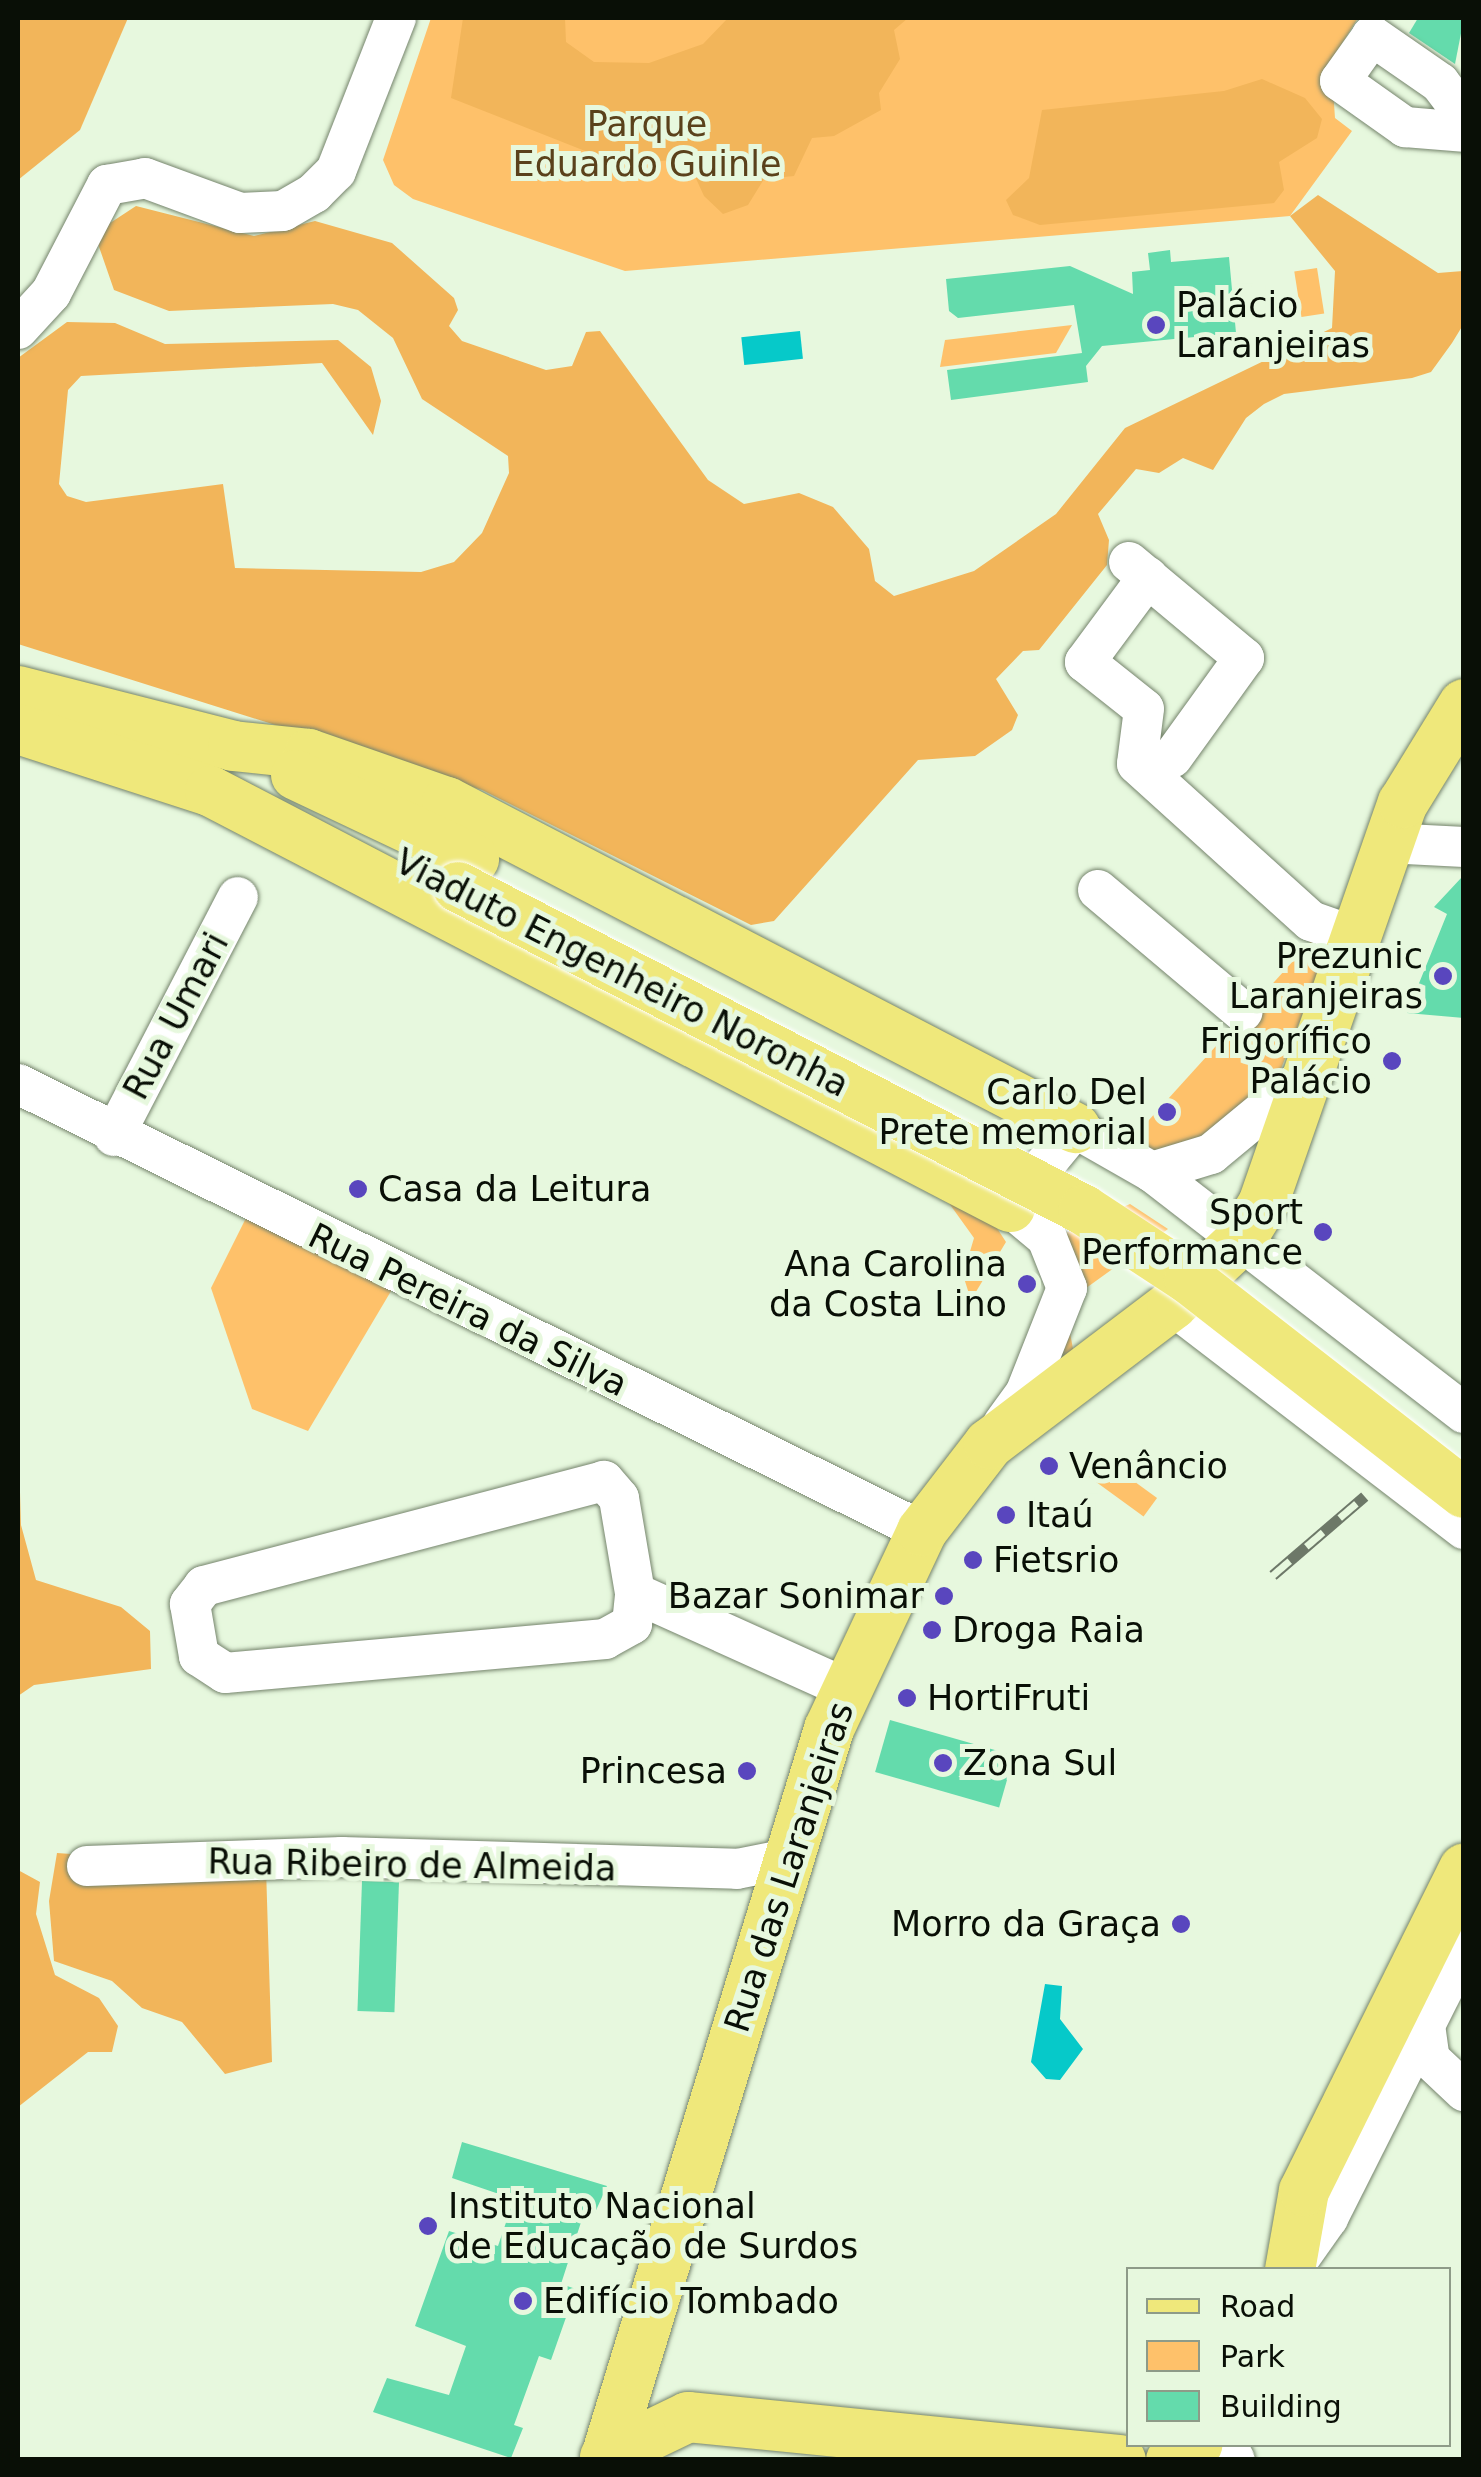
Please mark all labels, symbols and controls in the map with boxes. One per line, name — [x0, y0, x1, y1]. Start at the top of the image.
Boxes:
park label: Parque Eduardo Guinle — [513, 103, 781, 185]
place label: Palácio Laranjeiras — [1176, 284, 1370, 366]
marker: Palácio Laranjeiras — [1145, 314, 1167, 336]
street label: Viaduto Engenheiro Noronha — [388, 840, 856, 1106]
street label: Rua Umari — [115, 925, 237, 1107]
place label: Prezunic Laranjeiras — [1229, 935, 1423, 1017]
marker: Prezunic Laranjeiras — [1432, 965, 1454, 987]
place label: Frigorífico Palácio — [1200, 1020, 1372, 1102]
marker: Frigorífico Palácio — [1381, 1050, 1403, 1072]
place label: Carlo Del Prete memorial — [879, 1071, 1147, 1153]
marker: Carlo Del Prete memorial — [1156, 1101, 1178, 1123]
place label: Casa da Leitura — [378, 1168, 651, 1210]
marker: Casa da Leitura — [347, 1178, 369, 1200]
place label: Sport Performance — [1081, 1191, 1303, 1273]
street label: Rua Pereira da Silva — [302, 1215, 634, 1405]
marker: Sport Performance — [1312, 1221, 1334, 1243]
place label: Ana Carolina da Costa Lino — [769, 1243, 1007, 1325]
marker: Ana Carolina da Costa Lino — [1016, 1273, 1038, 1295]
place label: Venâncio — [1069, 1445, 1228, 1487]
marker: Venâncio — [1038, 1455, 1060, 1477]
place label: Itaú — [1026, 1494, 1094, 1536]
marker: Itaú — [995, 1504, 1017, 1526]
place label: Fietsrio — [993, 1539, 1119, 1581]
marker: Fietsrio — [962, 1549, 984, 1571]
place label: Bazar Sonimar — [668, 1575, 924, 1617]
marker: Bazar Sonimar — [933, 1585, 955, 1607]
place label: Droga Raia — [952, 1609, 1145, 1651]
marker: Droga Raia — [921, 1619, 943, 1641]
place label: HortiFruti — [927, 1677, 1090, 1719]
marker: HortiFruti — [896, 1687, 918, 1709]
street label: Rua das Laranjeiras — [716, 1697, 862, 2037]
place label: Zona Sul — [963, 1742, 1117, 1784]
place label: Princesa — [580, 1750, 727, 1792]
marker: Zona Sul — [932, 1752, 954, 1774]
marker: Princesa — [736, 1760, 758, 1782]
street label: Rua Ribeiro de Almeida — [207, 1840, 617, 1890]
place label: Morro da Graça — [891, 1903, 1161, 1945]
marker: Morro da Graça — [1170, 1913, 1192, 1935]
place label: Instituto Nacional de Educação de Surdos — [448, 2185, 858, 2267]
marker: Instituto Nacional de Educação de Surdos — [417, 2215, 439, 2237]
legend — [1126, 2267, 1451, 2447]
place label: Edifício Tombado — [543, 2280, 839, 2322]
text: Road — [1220, 2289, 1295, 2324]
marker: Edifício Tombado — [512, 2290, 534, 2312]
text: Park — [1220, 2339, 1285, 2374]
text: Building — [1220, 2389, 1342, 2424]

